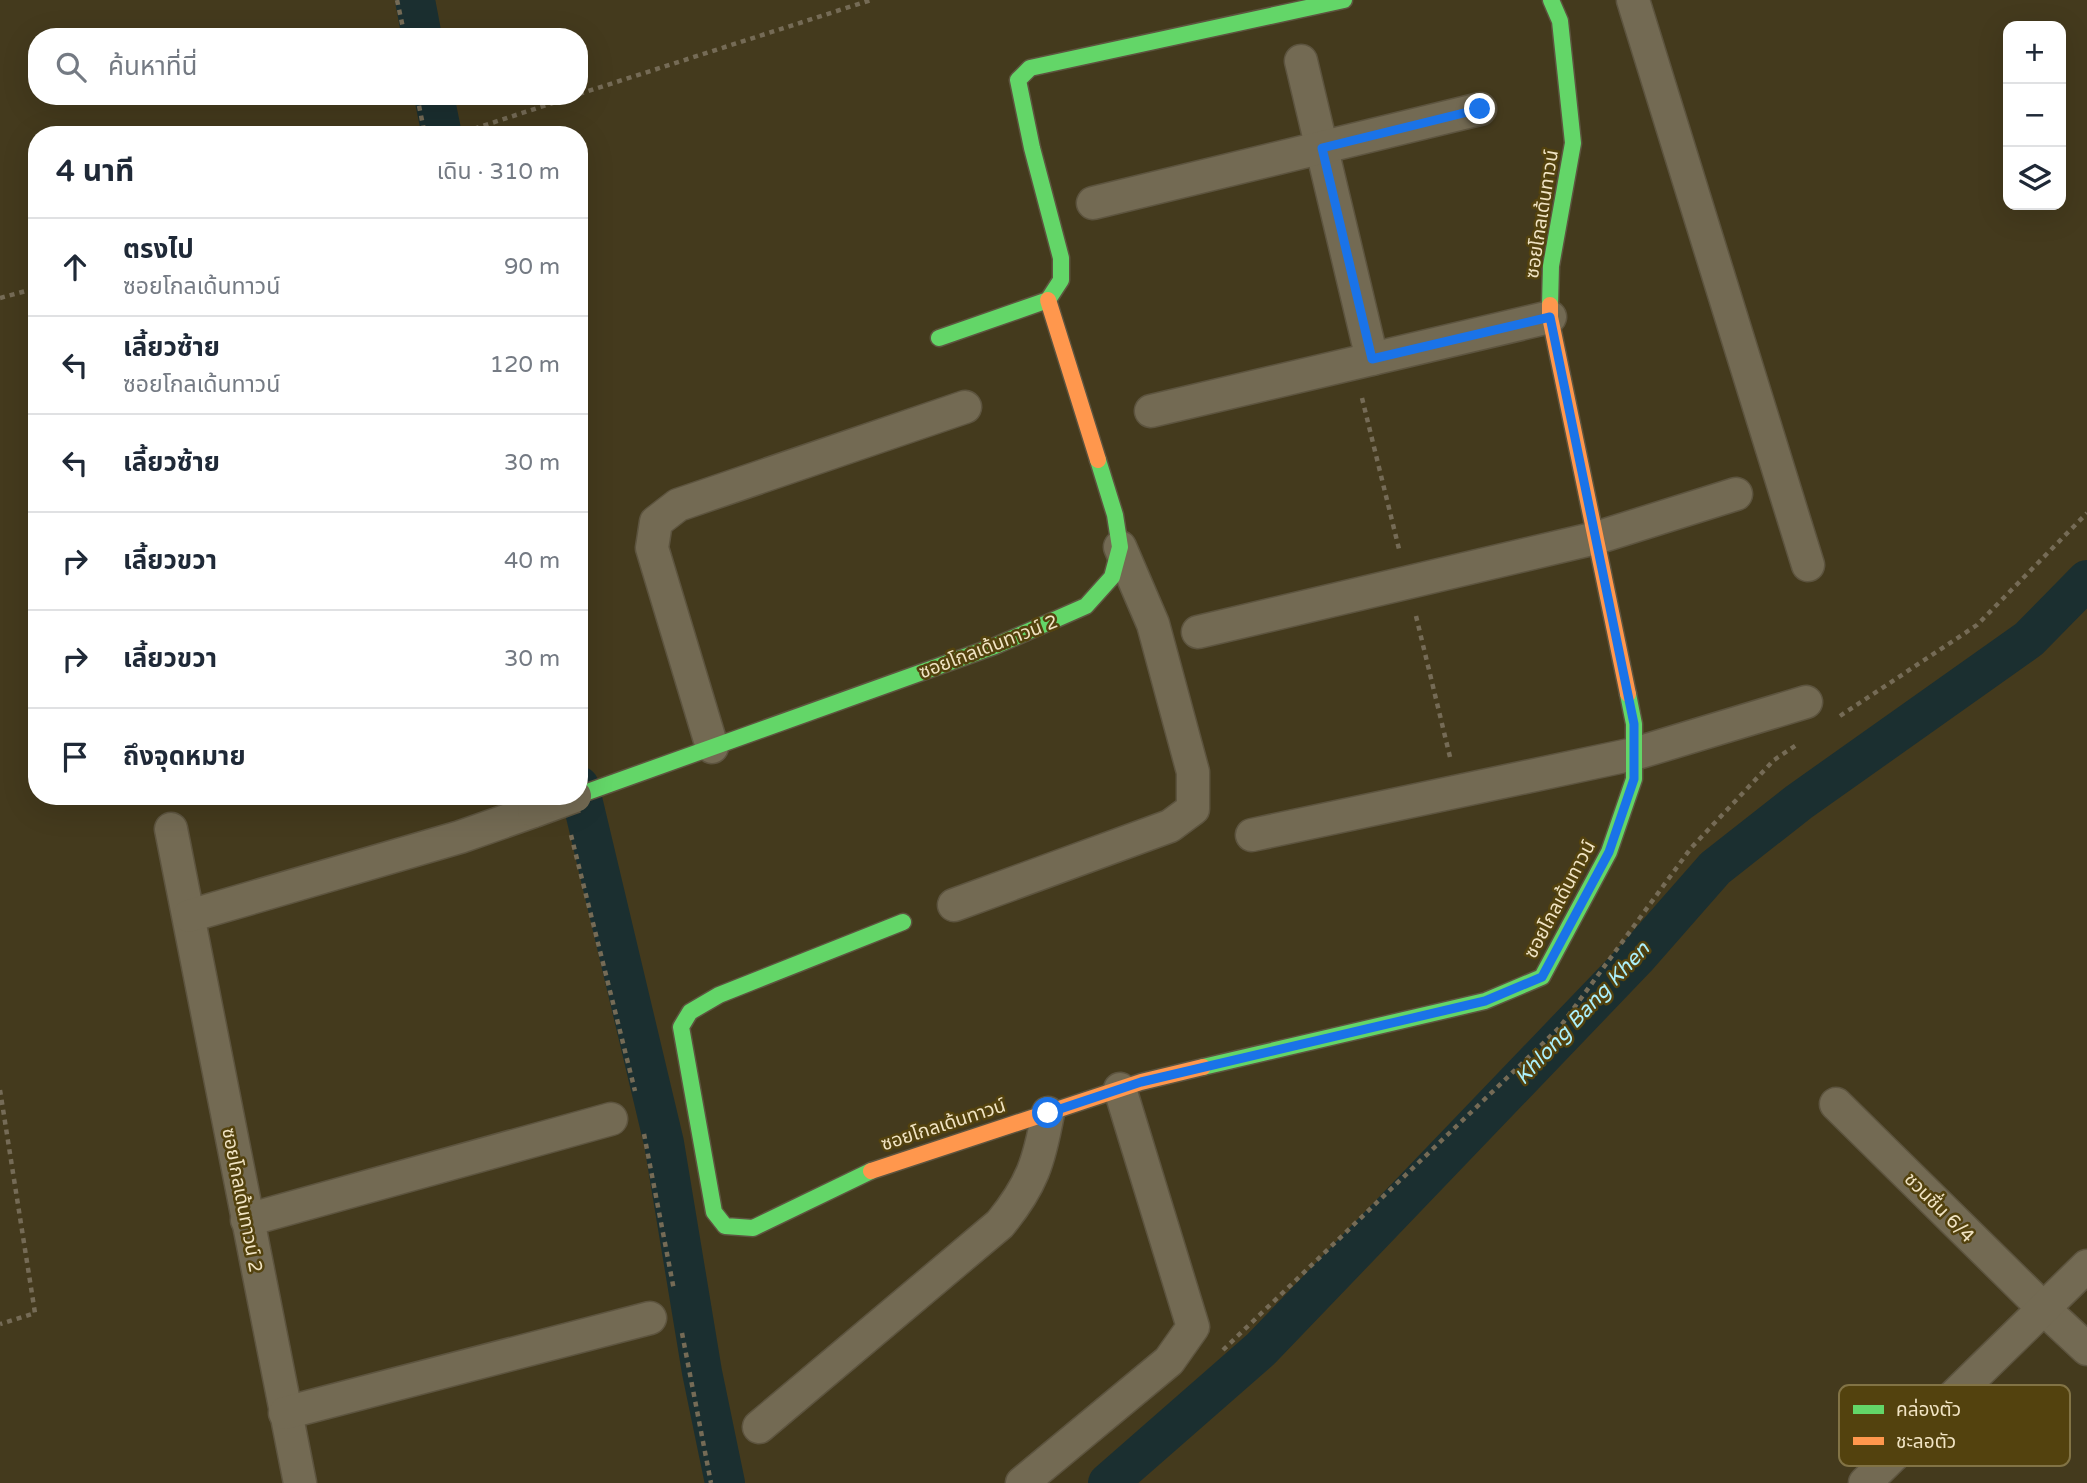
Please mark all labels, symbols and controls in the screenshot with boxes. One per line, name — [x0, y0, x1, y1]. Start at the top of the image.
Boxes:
map controls — [2003, 21, 2066, 210]
button: + — [2003, 21, 2066, 84]
search box — [28, 28, 588, 105]
icon: search — [52, 48, 90, 86]
text: ค้นหาที่นี่ — [108, 51, 198, 82]
button: − — [2003, 84, 2066, 147]
route end — [1464, 93, 1495, 124]
button: layers — [2003, 147, 2066, 210]
street label: ซอยโกลเด้นทาวน์ — [1520, 148, 1563, 280]
text: 4 นาที — [56, 153, 134, 190]
text: เดิน · 310 m — [437, 158, 560, 186]
text: ตรงไป — [123, 234, 194, 265]
icon: ahead — [56, 248, 94, 286]
text: 90 m — [504, 253, 560, 281]
text: ซอยโกลเด้นทาวน์ — [123, 273, 280, 301]
text: เลี้ยวซ้าย — [123, 332, 220, 363]
icon: left — [56, 346, 94, 384]
text: 120 m — [490, 351, 560, 379]
text: ซอยโกลเด้นทาวน์ — [123, 371, 280, 399]
icon: left — [56, 444, 94, 482]
text: เลี้ยวซ้าย — [123, 447, 220, 478]
text: 30 m — [504, 449, 560, 477]
icon: right — [56, 542, 94, 580]
text: เลี้ยวขวา — [123, 545, 217, 576]
text: 40 m — [504, 547, 560, 575]
street label: ซอยโกลเด้นทาวน์ 2 — [916, 609, 1061, 684]
icon: right — [56, 640, 94, 678]
text: เลี้ยวขวา — [123, 643, 217, 674]
text: 30 m — [504, 645, 560, 673]
icon: arrive — [56, 738, 94, 776]
text: ถึงจุดหมาย — [123, 741, 246, 772]
street label: ซอยโกลเด้นทาวน์ — [1519, 836, 1600, 962]
water label: Khlong Bang Khen — [1510, 936, 1656, 1090]
street label: ซอยโกลเด้นทาวน์ — [878, 1093, 1008, 1155]
route start — [1032, 1097, 1063, 1128]
street label: ซอยโกลเด้นทาวน์ 2 — [217, 1126, 268, 1274]
street label: ชวนชื่น 6/4 — [1900, 1166, 1981, 1247]
legend — [1839, 1385, 2070, 1466]
text: คล่องตัว — [1896, 1398, 1961, 1421]
text: ชะลอตัว — [1896, 1431, 1956, 1453]

